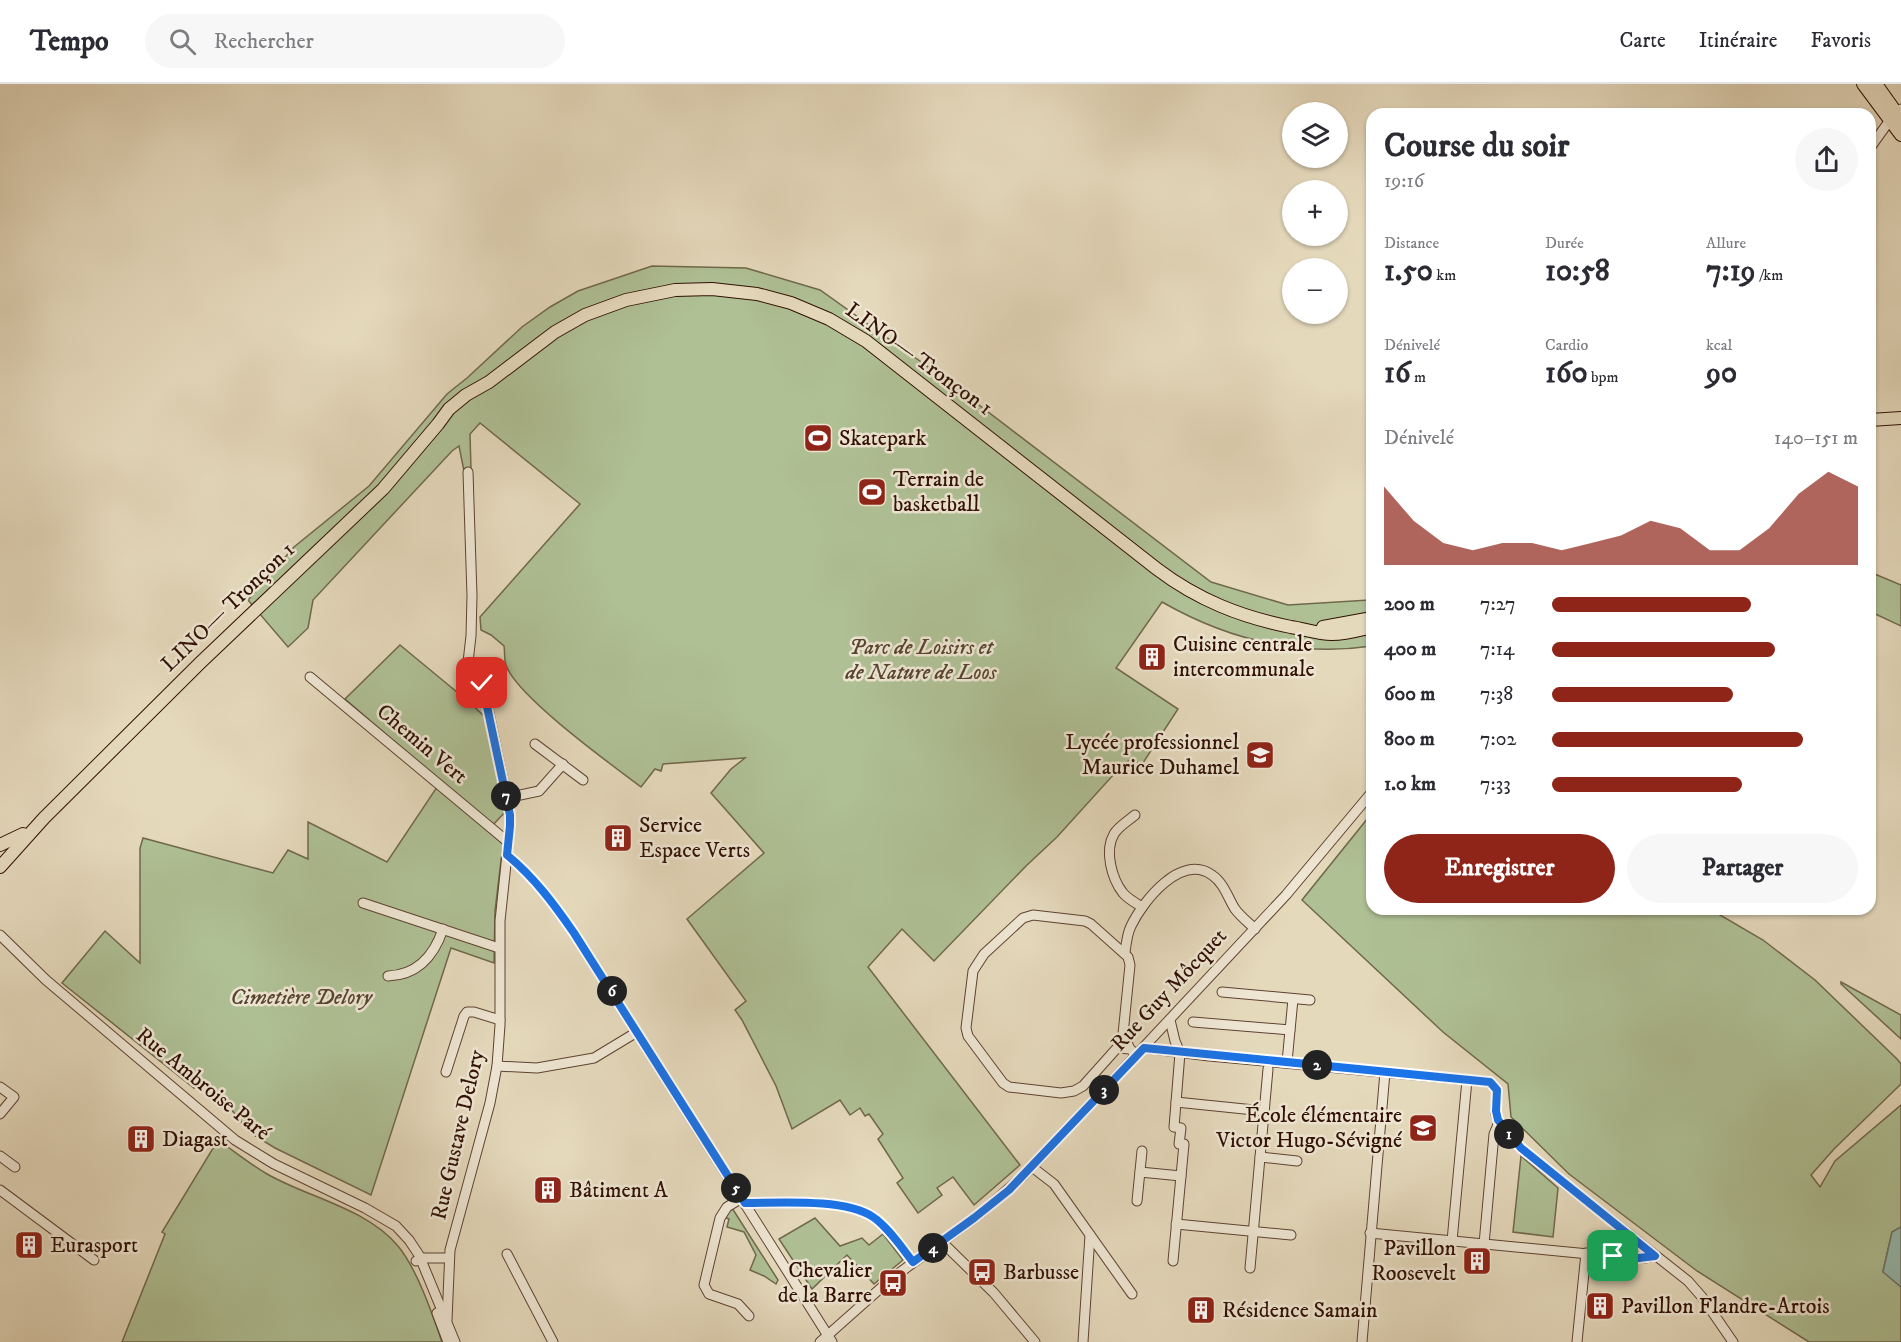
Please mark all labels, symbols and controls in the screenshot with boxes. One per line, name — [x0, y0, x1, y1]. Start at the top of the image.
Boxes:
search box — [145, 14, 565, 68]
text: Tempo — [30, 24, 109, 59]
icon: search — [166, 25, 199, 58]
text: Rechercher — [214, 28, 314, 55]
text: Carte — [1620, 28, 1666, 54]
text: Itinéraire — [1699, 28, 1777, 54]
text: Favoris — [1810, 28, 1871, 54]
map controls — [1282, 102, 1348, 324]
button: layers — [1282, 102, 1348, 168]
text: Course du soir — [1384, 126, 1569, 167]
button: share — [1795, 128, 1858, 191]
text: 19:16 — [1384, 169, 1424, 194]
button: + — [1282, 180, 1348, 246]
text: Distance — [1384, 233, 1439, 253]
text: Durée — [1545, 233, 1584, 253]
text: Allure — [1706, 233, 1746, 253]
text: 1.50 — [1384, 253, 1433, 290]
text: 10:58 — [1545, 253, 1610, 290]
text: 7:19 — [1706, 253, 1756, 290]
button: − — [1282, 258, 1348, 324]
text: km — [1433, 265, 1456, 285]
text: /km — [1756, 265, 1783, 285]
street label: LINO— Tronçon 1 — [840, 297, 998, 421]
text: Dénivelé — [1384, 335, 1440, 355]
text: Cardio — [1545, 335, 1588, 355]
text: kcal — [1706, 335, 1732, 355]
text: 16 — [1384, 355, 1411, 392]
text: 160 — [1545, 355, 1588, 392]
text: 90 — [1706, 355, 1737, 392]
text: m — [1411, 367, 1426, 387]
text: bpm — [1588, 367, 1619, 387]
sports icon: Skatepark — [802, 422, 834, 454]
place label: Skatepark — [839, 425, 926, 452]
text: Dénivelé — [1384, 426, 1454, 451]
text: 140–151 m — [1774, 426, 1858, 451]
place label: Terrain de basketball — [893, 466, 984, 518]
sports icon: Terrain de basketball — [856, 476, 888, 508]
street label: LINO— Tronçon 1 — [156, 536, 300, 678]
text: 200 m — [1384, 592, 1435, 617]
text: 7:27 — [1480, 592, 1516, 617]
place label: Cuisine centrale intercommunale — [1173, 631, 1315, 683]
park label: Parc de Loisirs et de Nature de Loos — [845, 634, 998, 686]
text: 400 m — [1384, 637, 1436, 662]
text: 7:14 — [1480, 637, 1515, 662]
building icon: Cuisine centrale intercommunale — [1136, 641, 1168, 673]
pin — [456, 657, 507, 708]
icon: check — [465, 666, 498, 699]
text: 600 m — [1384, 682, 1435, 707]
text: 7:38 — [1480, 682, 1513, 707]
street label: Chemin Vert — [371, 698, 473, 790]
text: 800 m — [1384, 727, 1435, 752]
text: 7:02 — [1480, 727, 1516, 752]
place label: Lycée professionnel Maurice Duhamel — [1065, 729, 1239, 781]
school or university icon: Lycée professionnel Maurice Duhamel — [1244, 739, 1276, 771]
text: 1.0 km — [1384, 772, 1436, 797]
text: 7:33 — [1480, 772, 1511, 797]
pin: 7 — [491, 781, 521, 811]
text: 7 — [502, 786, 510, 806]
place label: Service Espace Verts — [639, 812, 750, 864]
building icon: Service Espace Verts — [602, 822, 634, 854]
button: Enregistrer — [1384, 834, 1615, 903]
button: Partager — [1627, 834, 1858, 903]
street label: Rue Guy Môcquet — [1105, 923, 1233, 1057]
pin: 6 — [597, 976, 627, 1006]
text: 6 — [608, 981, 616, 1001]
park label: Cimetière Delory — [230, 984, 373, 1011]
street label: Rue Ambroise Paré — [130, 1022, 276, 1146]
street label: Rue Gustave Delory — [425, 1047, 491, 1223]
pin: 2 — [1302, 1050, 1332, 1080]
text: 2 — [1313, 1055, 1321, 1075]
pin: 3 — [1089, 1075, 1119, 1105]
text: 3 — [1101, 1080, 1107, 1100]
place label: École élémentaire Victor Hugo-Sévigné — [1215, 1102, 1402, 1154]
school or university icon: École élémentaire Victor Hugo-Sévigné — [1407, 1112, 1439, 1144]
pin: 1 — [1494, 1119, 1524, 1149]
building icon: Diagast — [125, 1123, 157, 1155]
text: 1 — [1506, 1124, 1512, 1144]
place label: Diagast — [162, 1126, 228, 1153]
pin: 5 — [721, 1173, 751, 1203]
building icon: Bâtiment A — [532, 1174, 564, 1206]
place label: Bâtiment A — [569, 1177, 669, 1204]
text: 5 — [732, 1178, 740, 1198]
building icon: Eurasport — [13, 1229, 45, 1261]
pin — [1587, 1230, 1638, 1281]
place label: Eurasport — [50, 1232, 138, 1259]
pin: 4 — [918, 1233, 948, 1263]
place label: Pavillon Roosevelt — [1371, 1235, 1456, 1287]
text: 4 — [928, 1238, 938, 1258]
icon: arrive — [1596, 1239, 1629, 1272]
building icon: Pavillon Roosevelt — [1461, 1245, 1493, 1277]
bus stop icon: Barbusse — [966, 1256, 998, 1288]
place label: Chevalier de la Barre — [778, 1257, 873, 1309]
place label: Barbusse — [1003, 1259, 1079, 1286]
bus stop icon: Chevalier de la Barre — [877, 1267, 909, 1299]
building icon: Pavillon Flandre-Artois — [1584, 1290, 1616, 1322]
place label: Pavillon Flandre-Artois — [1621, 1293, 1829, 1320]
building icon: Résidence Samain — [1185, 1294, 1217, 1326]
place label: Résidence Samain — [1222, 1297, 1378, 1324]

